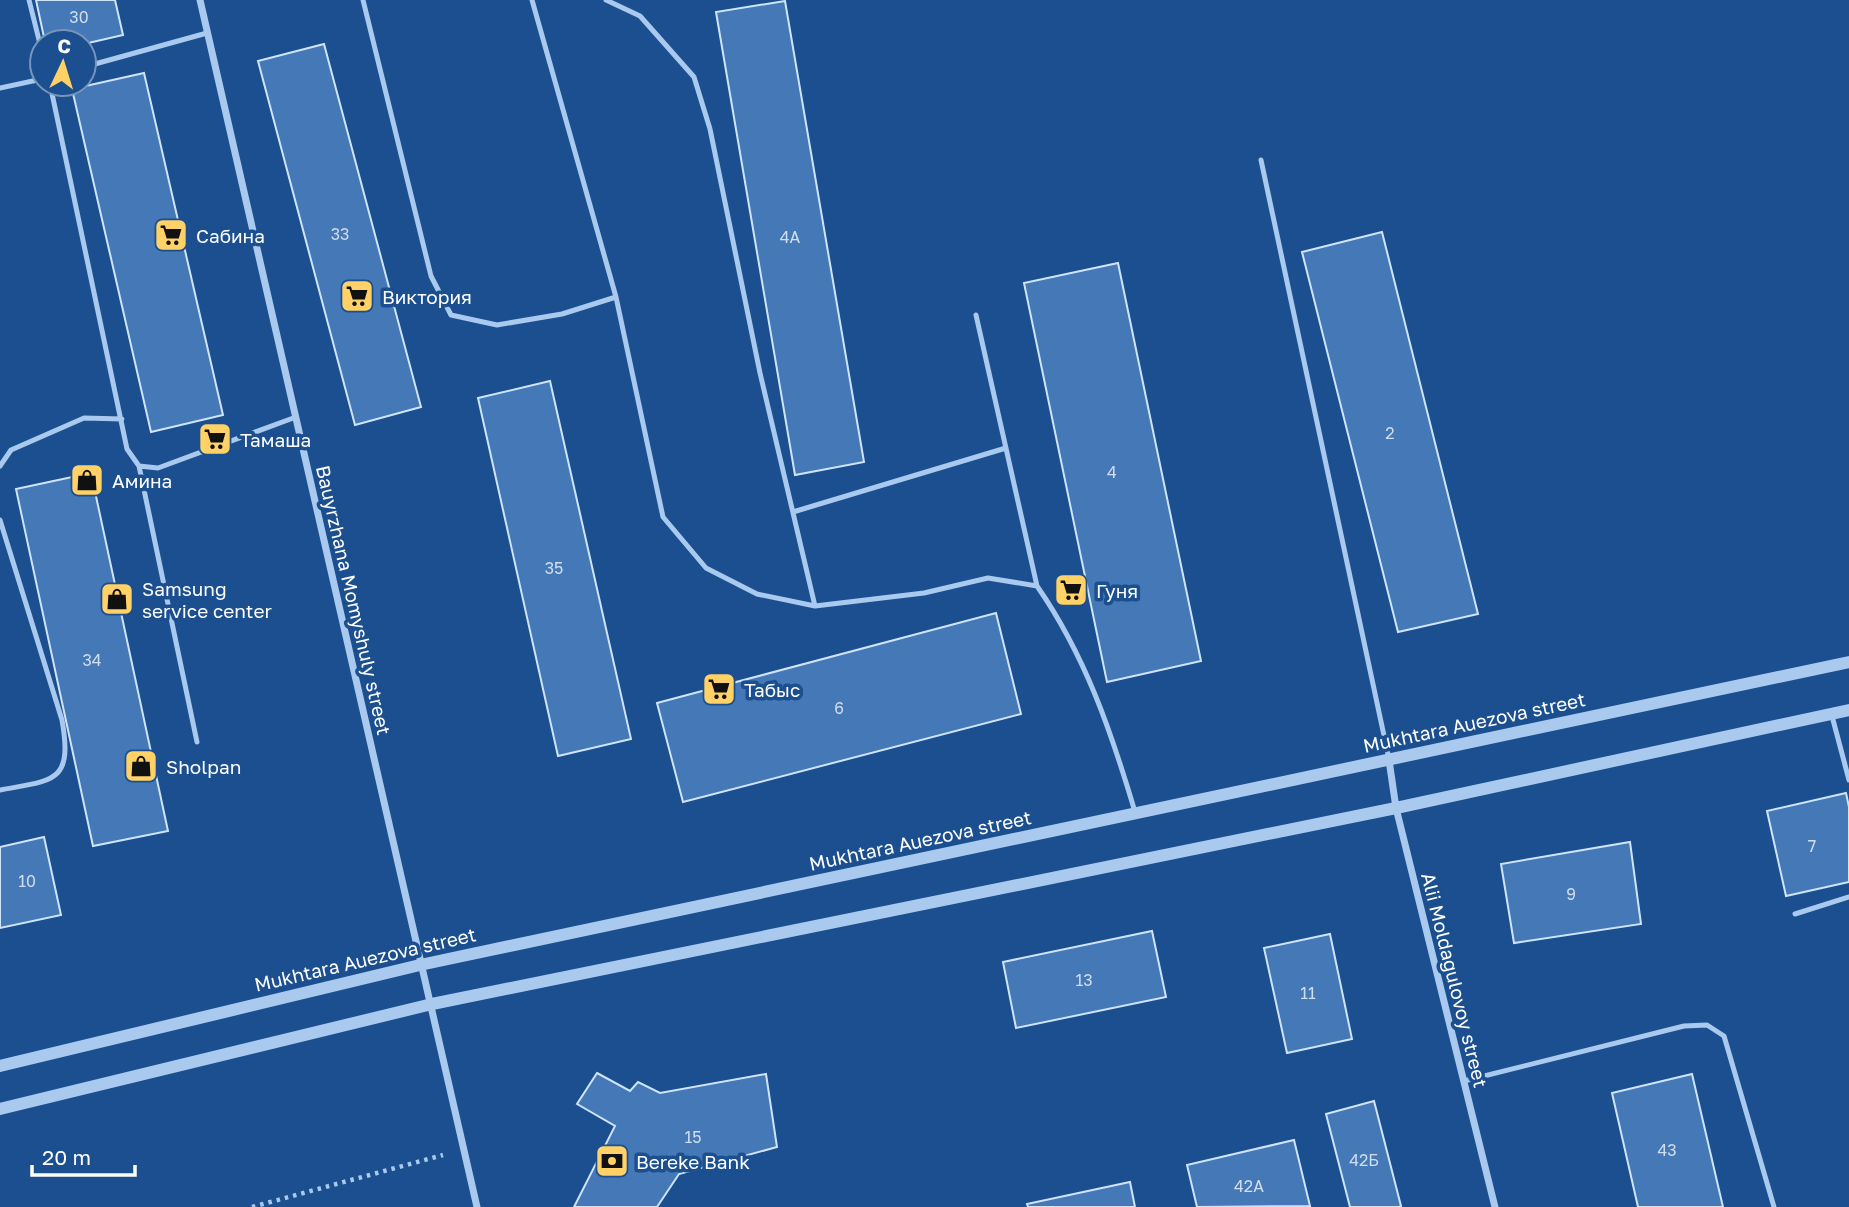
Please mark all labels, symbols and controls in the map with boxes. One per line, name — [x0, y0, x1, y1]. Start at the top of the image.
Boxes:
house number: 30 — [69, 7, 89, 27]
north arrow — [28, 28, 98, 98]
text: С — [57, 34, 72, 57]
supermarket icon: Сабина — [152, 216, 190, 254]
place label: Сабина — [196, 224, 265, 247]
house number: 33 — [331, 224, 349, 244]
house number: 4А — [780, 227, 801, 247]
supermarket icon: Виктория — [338, 277, 376, 315]
place label: Виктория — [382, 285, 472, 308]
supermarket icon: Тамаша — [196, 420, 234, 458]
house number: 2 — [1385, 423, 1395, 443]
place label: Тамаша — [240, 428, 311, 451]
shop icon: Амина — [68, 461, 106, 499]
house number: 4 — [1107, 462, 1117, 482]
street label: Bauyrzhana Momyshuly street — [312, 463, 396, 737]
place label: Амина — [112, 469, 172, 492]
house number: 35 — [545, 558, 563, 578]
supermarket icon: Гуня — [1052, 571, 1090, 609]
place label: Samsung service center — [142, 577, 272, 622]
place label: Гуня — [1096, 579, 1138, 602]
shop icon: Samsung service center — [98, 580, 136, 618]
house number: 34 — [82, 650, 102, 670]
supermarket icon: Табыс — [700, 670, 738, 708]
place label: Табыс — [744, 678, 800, 701]
street label: Mukhtara Auezova street — [1361, 687, 1587, 757]
house number: 6 — [834, 698, 844, 718]
shop icon: Sholpan — [122, 747, 160, 785]
place label: Sholpan — [166, 755, 241, 778]
street label: Mukhtara Auezova street — [807, 805, 1033, 875]
house number: 7 — [1808, 836, 1816, 856]
street label: Alii Moldagulovoy street — [1417, 870, 1493, 1090]
house number: 10 — [18, 871, 36, 891]
house number: 9 — [1566, 884, 1576, 904]
street label: Mukhtara Auezova street — [252, 922, 478, 996]
house number: 13 — [1075, 970, 1093, 990]
house number: 11 — [1300, 983, 1316, 1003]
house number: 15 — [684, 1127, 702, 1147]
scale bar — [32, 1134, 135, 1178]
house number: 43 — [1657, 1140, 1677, 1160]
bank icon: Bereke Bank — [593, 1142, 631, 1180]
text: 20 m — [42, 1144, 91, 1170]
place label: Bereke Bank — [636, 1150, 750, 1173]
house number: 42Б — [1349, 1150, 1379, 1170]
house number: 42А — [1234, 1176, 1264, 1196]

